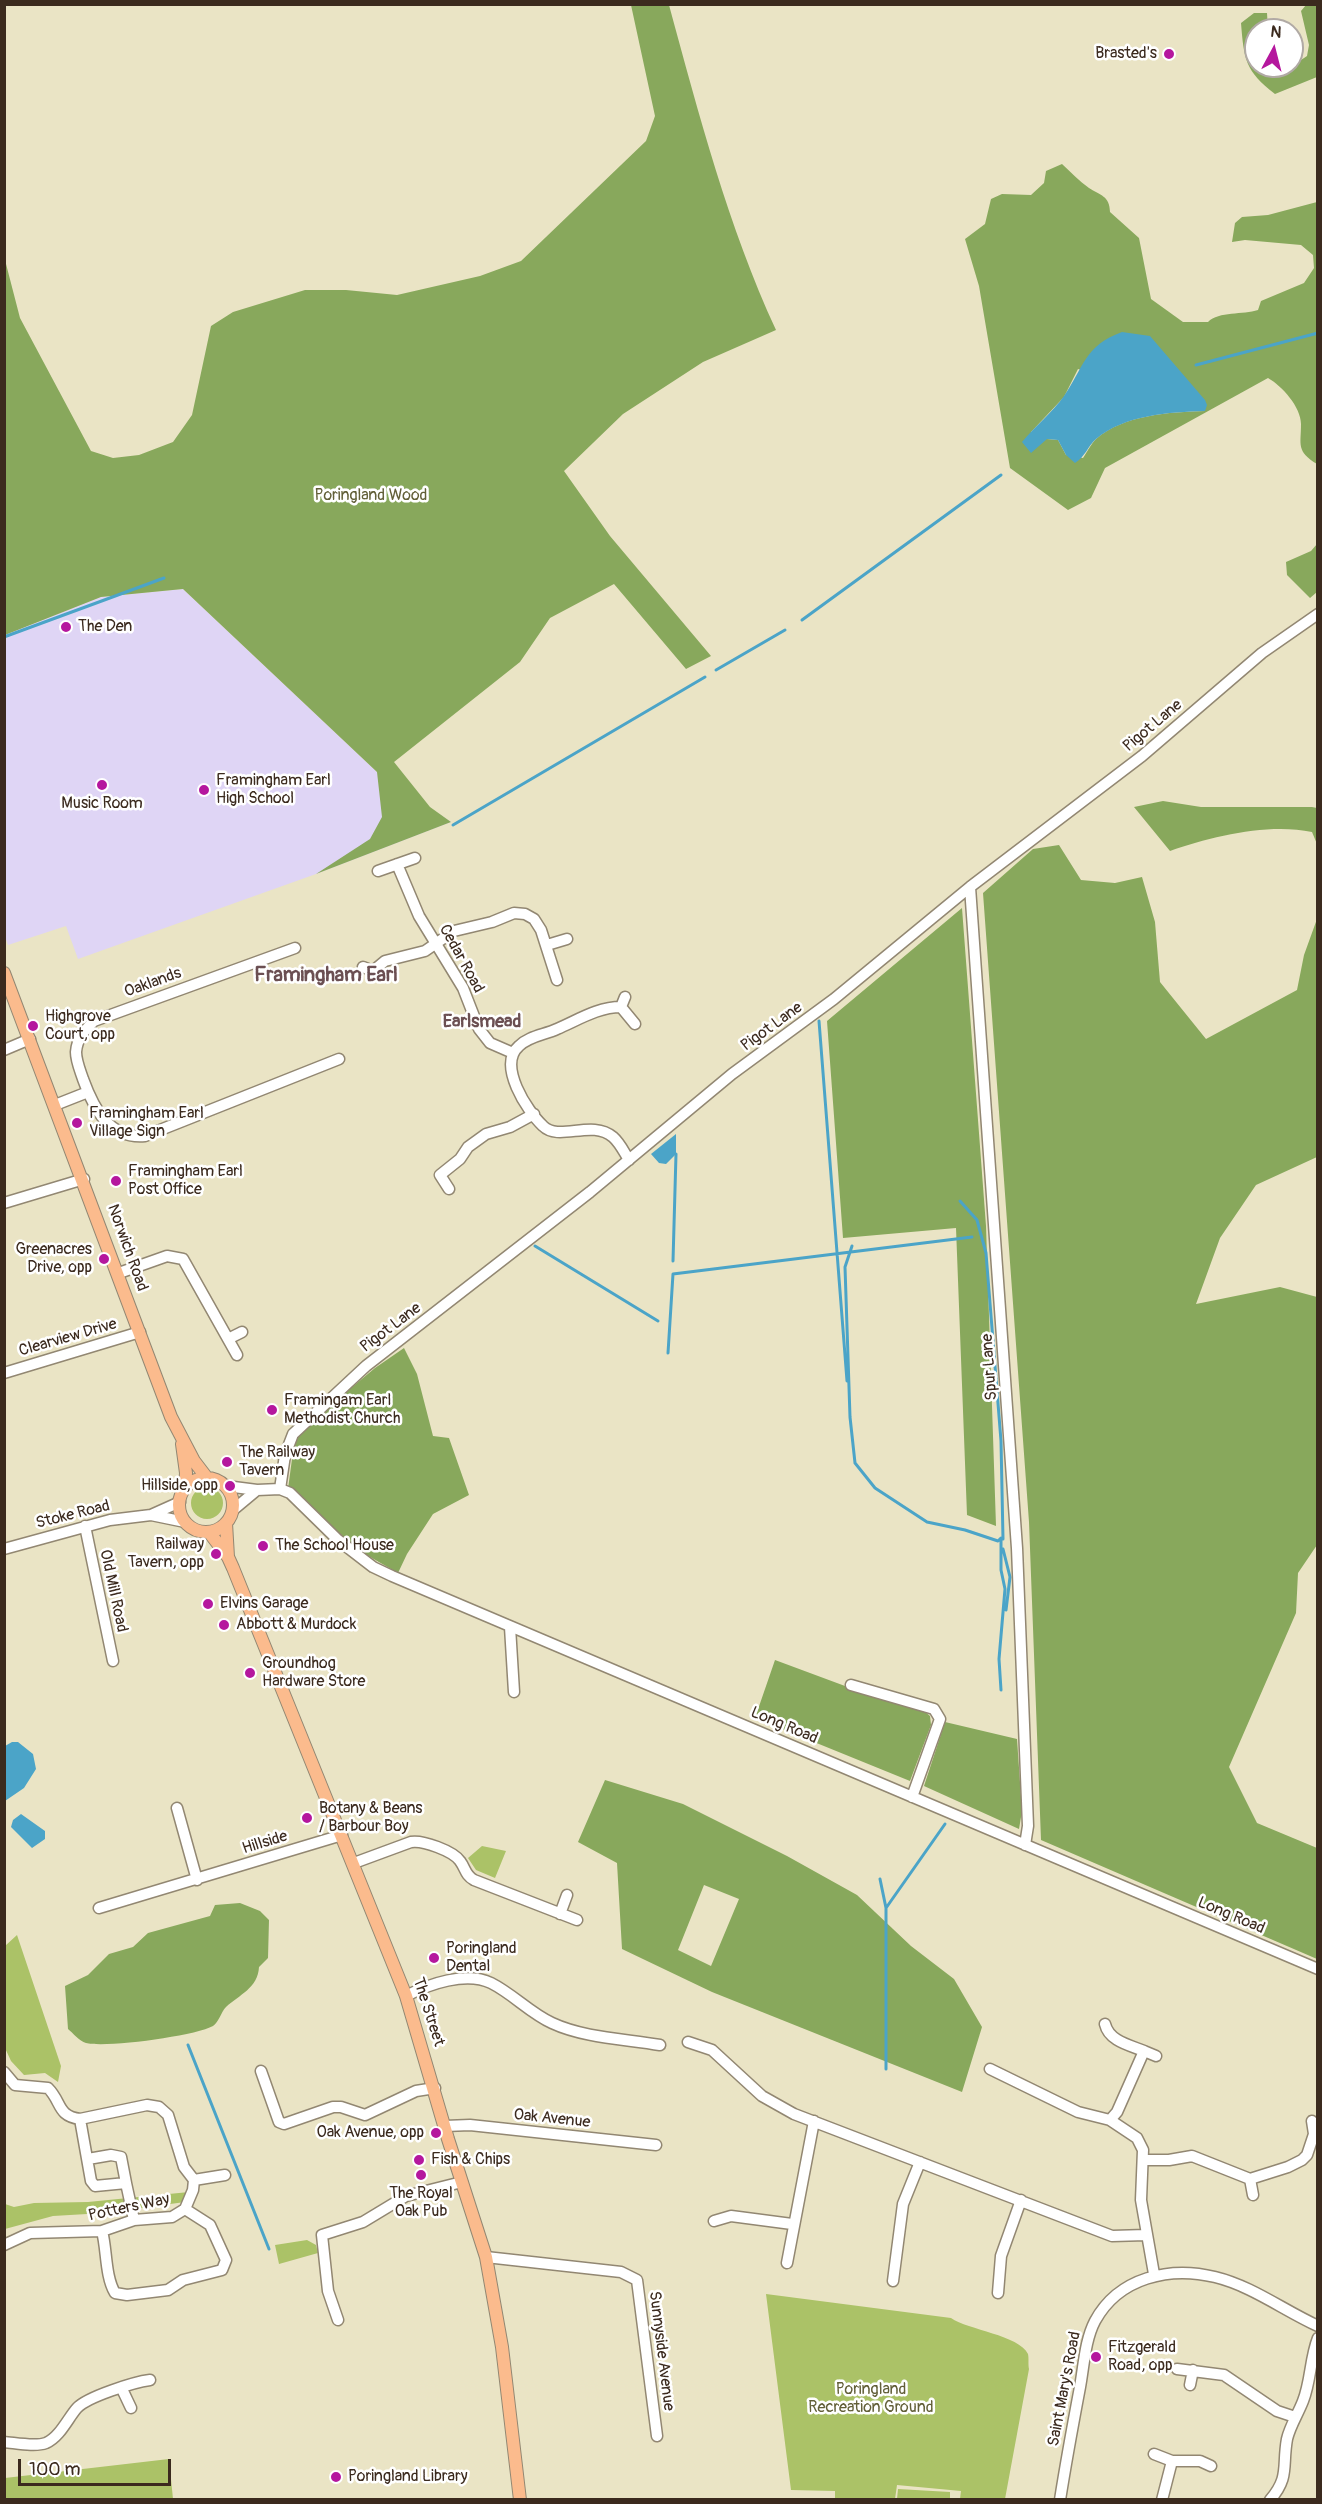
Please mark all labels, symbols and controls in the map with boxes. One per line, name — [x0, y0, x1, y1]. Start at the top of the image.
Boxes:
north arrow — [1244, 18, 1304, 78]
text: N — [1269, 22, 1283, 43]
place label: Brasted's — [1095, 44, 1157, 64]
marker: Brasted's — [1162, 47, 1176, 61]
park label: Poringland Wood — [315, 486, 427, 506]
place label: The Den — [78, 617, 132, 637]
marker: The Den — [59, 620, 73, 634]
street label: Pigot Lane — [1120, 696, 1186, 756]
place label: Framingham Earl High School — [216, 771, 331, 809]
marker: Music Room — [95, 778, 109, 792]
marker: Framingham Earl High School — [197, 783, 211, 797]
place label: Music Room — [61, 794, 143, 814]
street label: Cedar Road — [434, 921, 488, 997]
street label: Oaklands — [122, 964, 184, 1002]
district label: Framingham Earl — [254, 964, 398, 988]
street label: Pigot Lane — [738, 998, 806, 1056]
place label: Highgrove Court, opp — [45, 1007, 115, 1045]
district label: Earlsmead — [443, 1011, 521, 1033]
marker: Highgrove Court, opp — [26, 1019, 40, 1033]
place label: Framingham Earl Village Sign — [89, 1104, 204, 1142]
marker: Framingham Earl Village Sign — [70, 1116, 84, 1130]
place label: Framingham Earl Post Office — [128, 1162, 243, 1200]
marker: Framingham Earl Post Office — [109, 1174, 123, 1188]
street label: Norwich Road — [102, 1202, 152, 1294]
place label: Greenacres Drive, opp — [15, 1240, 92, 1278]
marker: Greenacres Drive, opp — [97, 1252, 111, 1266]
street label: Pigot Lane — [357, 1299, 425, 1357]
street label: Clearview Drive — [17, 1315, 119, 1361]
street label: Spur Lane — [978, 1333, 1002, 1401]
place label: Framingam Earl Methodist Church — [284, 1391, 400, 1429]
marker: Framingam Earl Methodist Church — [265, 1403, 279, 1417]
place label: The Railway Tavern — [239, 1443, 315, 1481]
marker: The Railway Tavern — [220, 1455, 234, 1469]
place label: Hillside, opp — [141, 1476, 218, 1496]
marker: Hillside, opp — [223, 1479, 237, 1493]
street label: Stoke Road — [34, 1497, 112, 1533]
place label: Railway Tavern, opp — [127, 1535, 204, 1573]
place label: The School House — [275, 1536, 394, 1556]
marker: The School House — [256, 1539, 270, 1553]
marker: Railway Tavern, opp — [209, 1547, 223, 1561]
street label: Old Mill Road — [95, 1548, 131, 1634]
place label: Elvins Garage — [220, 1594, 309, 1614]
marker: Elvins Garage — [201, 1597, 215, 1611]
place label: Abbott & Murdock — [236, 1615, 356, 1635]
marker: Abbott & Murdock — [217, 1618, 231, 1632]
place label: Groundhog Hardware Store — [262, 1654, 365, 1692]
marker: Groundhog Hardware Store — [243, 1666, 257, 1680]
street label: Long Road — [747, 1703, 821, 1749]
place label: Botany & Beans / Barbour Boy — [319, 1799, 422, 1837]
marker: Botany & Beans / Barbour Boy — [300, 1811, 314, 1825]
street label: Hillside — [240, 1827, 290, 1859]
street label: Long Road — [1194, 1893, 1268, 1939]
place label: Poringland Dental — [446, 1939, 517, 1977]
marker: Poringland Dental — [427, 1951, 441, 1965]
street label: The Street — [408, 1975, 448, 2049]
street label: Oak Avenue — [513, 2105, 591, 2133]
place label: Oak Avenue, opp — [316, 2123, 424, 2143]
marker: Oak Avenue, opp — [429, 2126, 443, 2140]
place label: Fish & Chips — [431, 2150, 510, 2170]
marker: Fish & Chips — [412, 2153, 426, 2167]
marker: The Royal Oak Pub — [414, 2168, 428, 2182]
place label: The Royal Oak Pub — [389, 2184, 453, 2222]
street label: Potters Way — [87, 2190, 171, 2226]
street label: Sunnyside Avenue — [644, 2290, 678, 2412]
street label: Saint Mary's Road — [1044, 2330, 1086, 2448]
place label: Fitzgerald Road, opp — [1108, 2338, 1176, 2376]
marker: Fitzgerald Road, opp — [1089, 2350, 1103, 2364]
park label: Poringland Recreation Ground — [808, 2380, 934, 2418]
scale bar — [21, 2447, 174, 2485]
text: 100 m — [29, 2458, 81, 2481]
place label: Poringland Library — [348, 2467, 467, 2487]
marker: Poringland Library — [329, 2470, 343, 2484]

